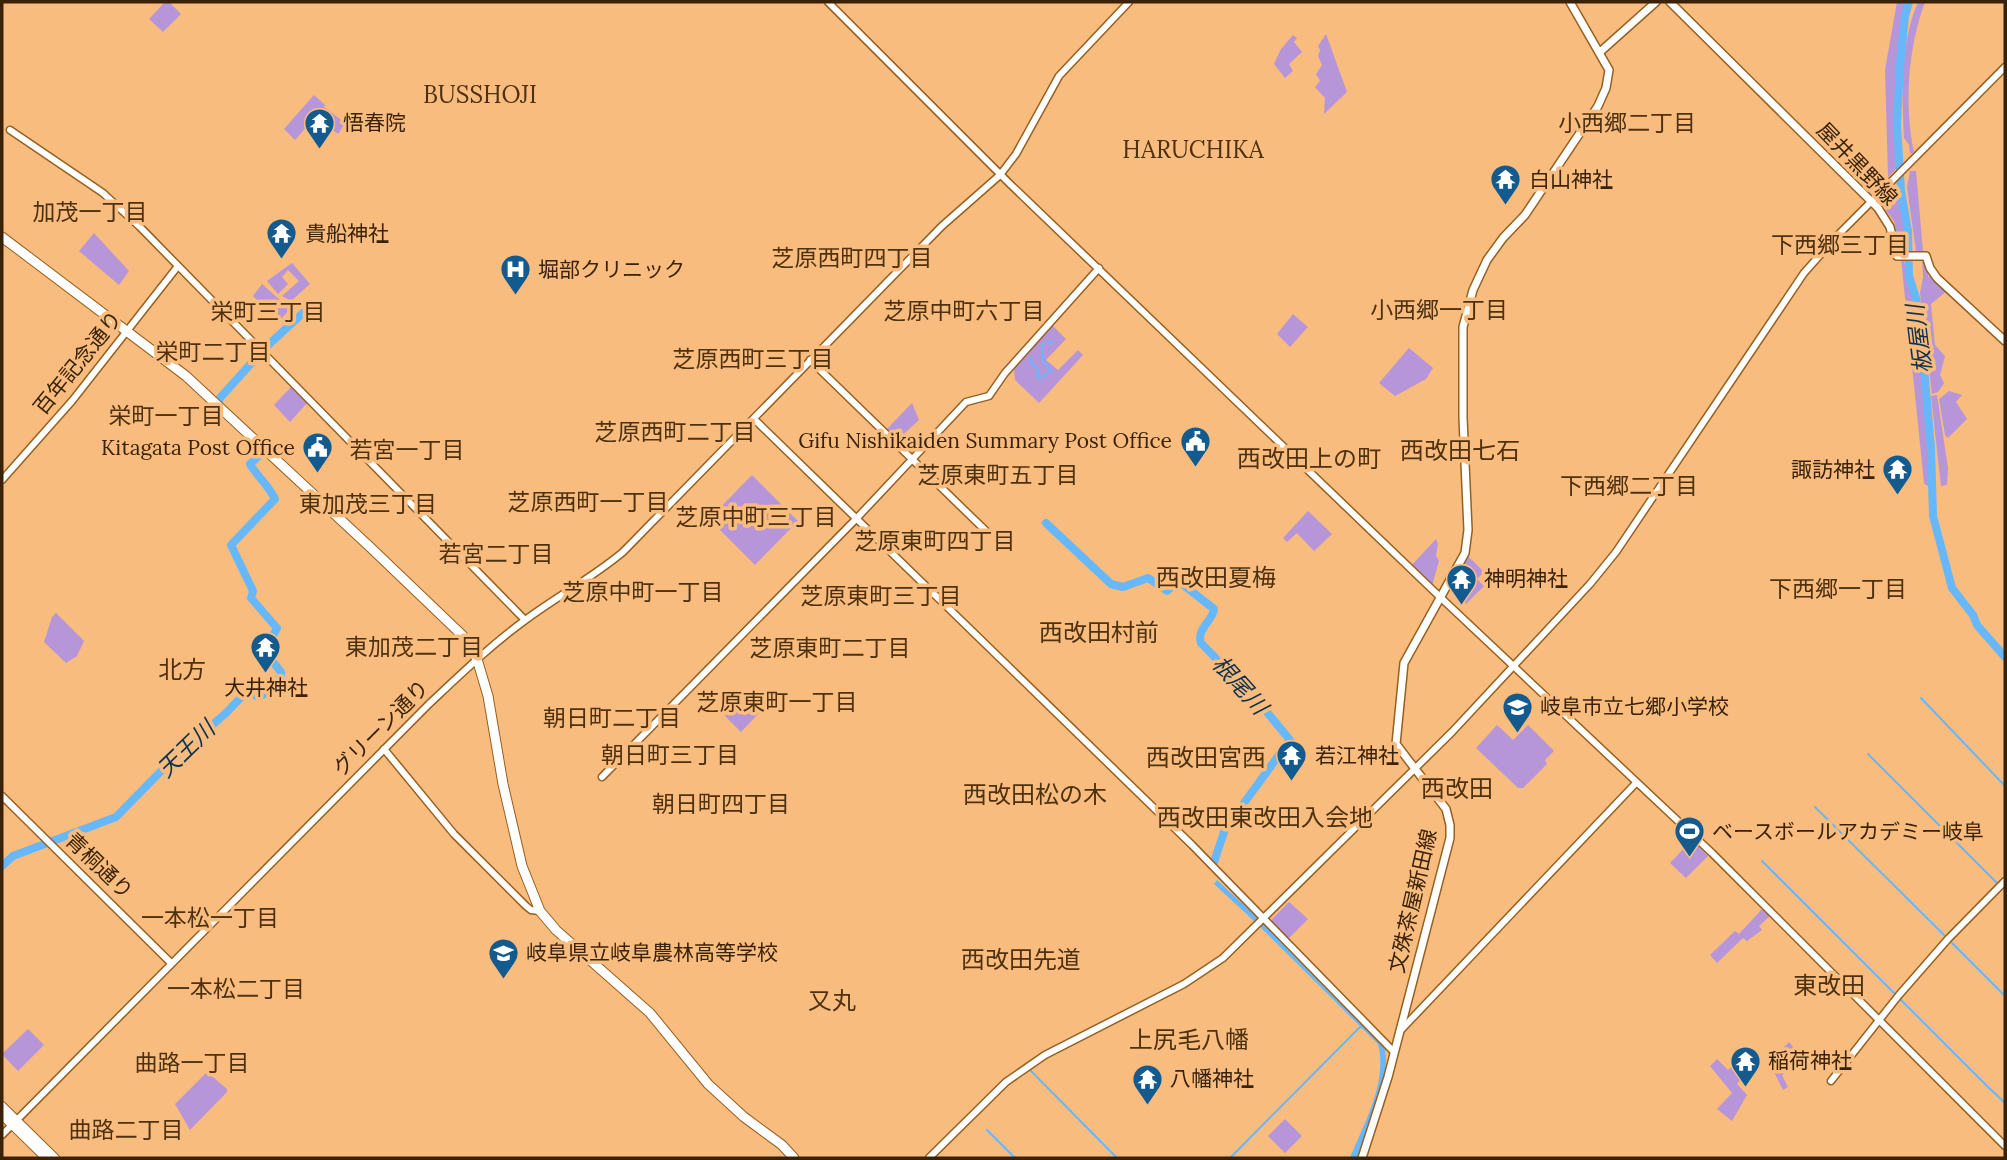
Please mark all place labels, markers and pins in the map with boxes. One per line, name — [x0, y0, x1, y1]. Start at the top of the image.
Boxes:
temple icon: 悟春院 — [303, 106, 337, 150]
place label: 悟春院 — [343, 109, 406, 136]
temple icon: 白山神社 — [1489, 163, 1523, 207]
place label: 白山神社 — [1529, 166, 1613, 193]
temple icon: 貴船神社 — [265, 217, 299, 261]
place label: 貴船神社 — [305, 220, 389, 247]
hospital icon: 堀部クリニック — [498, 253, 532, 297]
place label: 堀部クリニック — [538, 256, 685, 283]
public building icon: Gifu Nishikaiden Summary Post Office — [1178, 424, 1212, 468]
place label: Gifu Nishikaiden Summary Post Office — [798, 427, 1172, 454]
public building icon: Kitagata Post Office — [301, 431, 335, 475]
place label: Kitagata Post Office — [101, 434, 295, 461]
temple icon: 諏訪神社 — [1881, 453, 1915, 497]
place label: 諏訪神社 — [1791, 456, 1875, 483]
temple icon: 神明神社 — [1444, 562, 1478, 606]
place label: 神明神社 — [1484, 565, 1568, 592]
temple icon: 大井神社 — [249, 631, 283, 675]
place label: 大井神社 — [224, 674, 308, 701]
school or university icon: 岐阜市立七郷小学校 — [1500, 690, 1534, 734]
place label: 岐阜市立七郷小学校 — [1540, 693, 1729, 720]
temple icon: 若江神社 — [1275, 739, 1309, 783]
place label: 若江神社 — [1315, 742, 1399, 769]
sports icon: ベースボールアカデミー岐阜 — [1672, 815, 1706, 859]
place label: ベースボールアカデミー岐阜 — [1712, 818, 1984, 845]
school or university icon: 岐阜県立岐阜農林高等学校 — [486, 936, 520, 980]
place label: 岐阜県立岐阜農林高等学校 — [526, 939, 778, 966]
temple icon: 稲荷神社 — [1728, 1044, 1762, 1088]
place label: 稲荷神社 — [1768, 1047, 1852, 1074]
temple icon: 八幡神社 — [1130, 1062, 1164, 1106]
place label: 八幡神社 — [1170, 1065, 1254, 1092]

